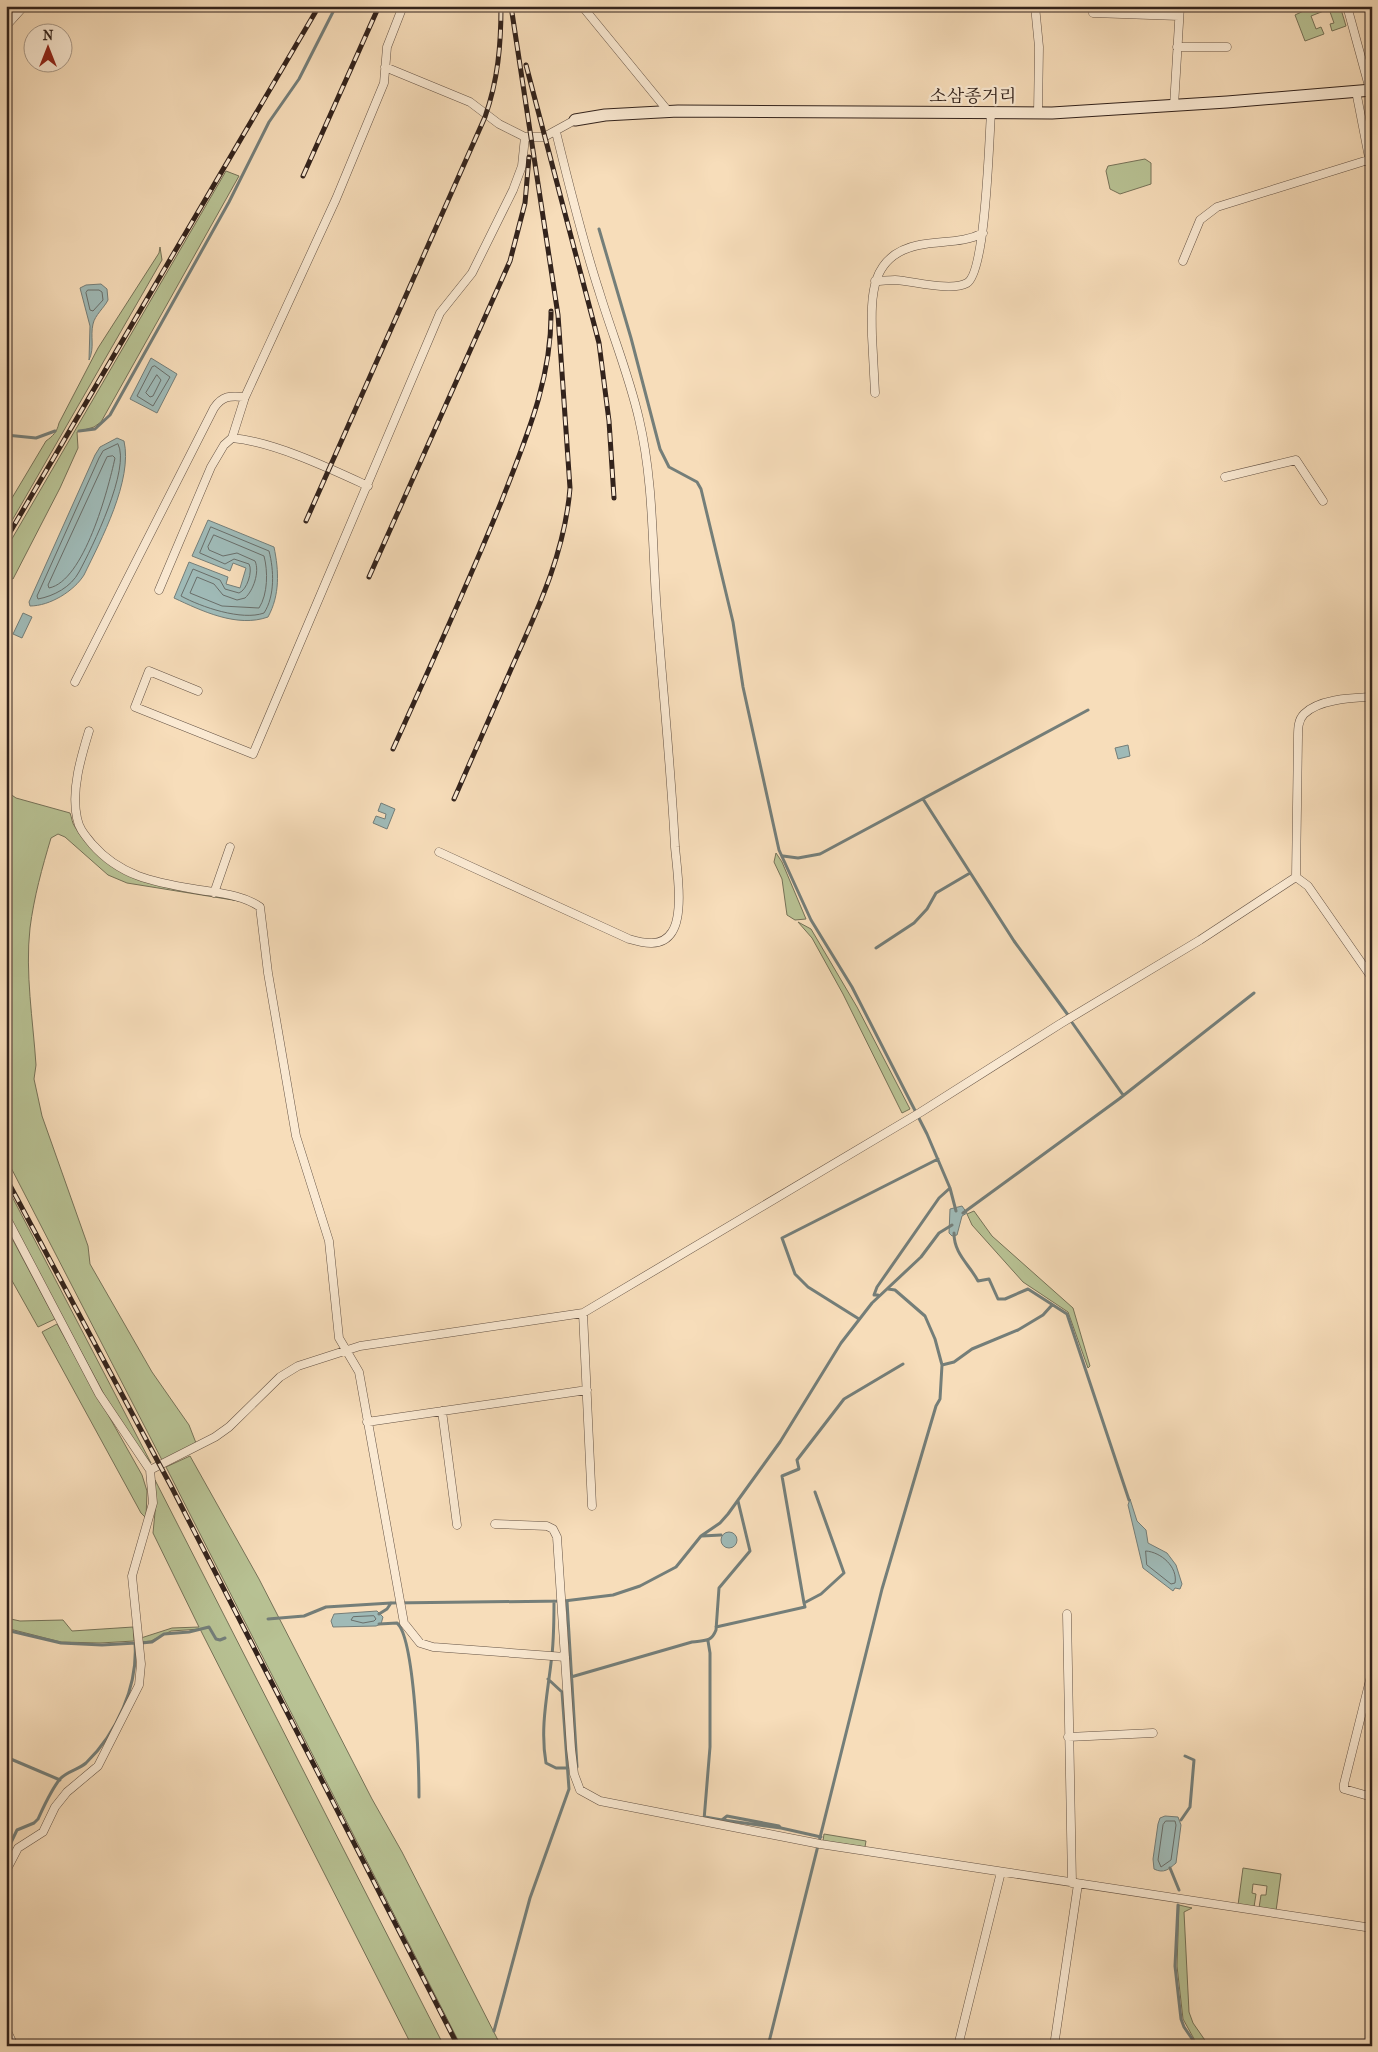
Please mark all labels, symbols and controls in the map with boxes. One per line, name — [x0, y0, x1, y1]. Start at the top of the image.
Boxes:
north arrow — [22, 22, 72, 72]
text: N — [43, 27, 54, 44]
street label: 소삼종거리 — [930, 86, 1016, 107]

